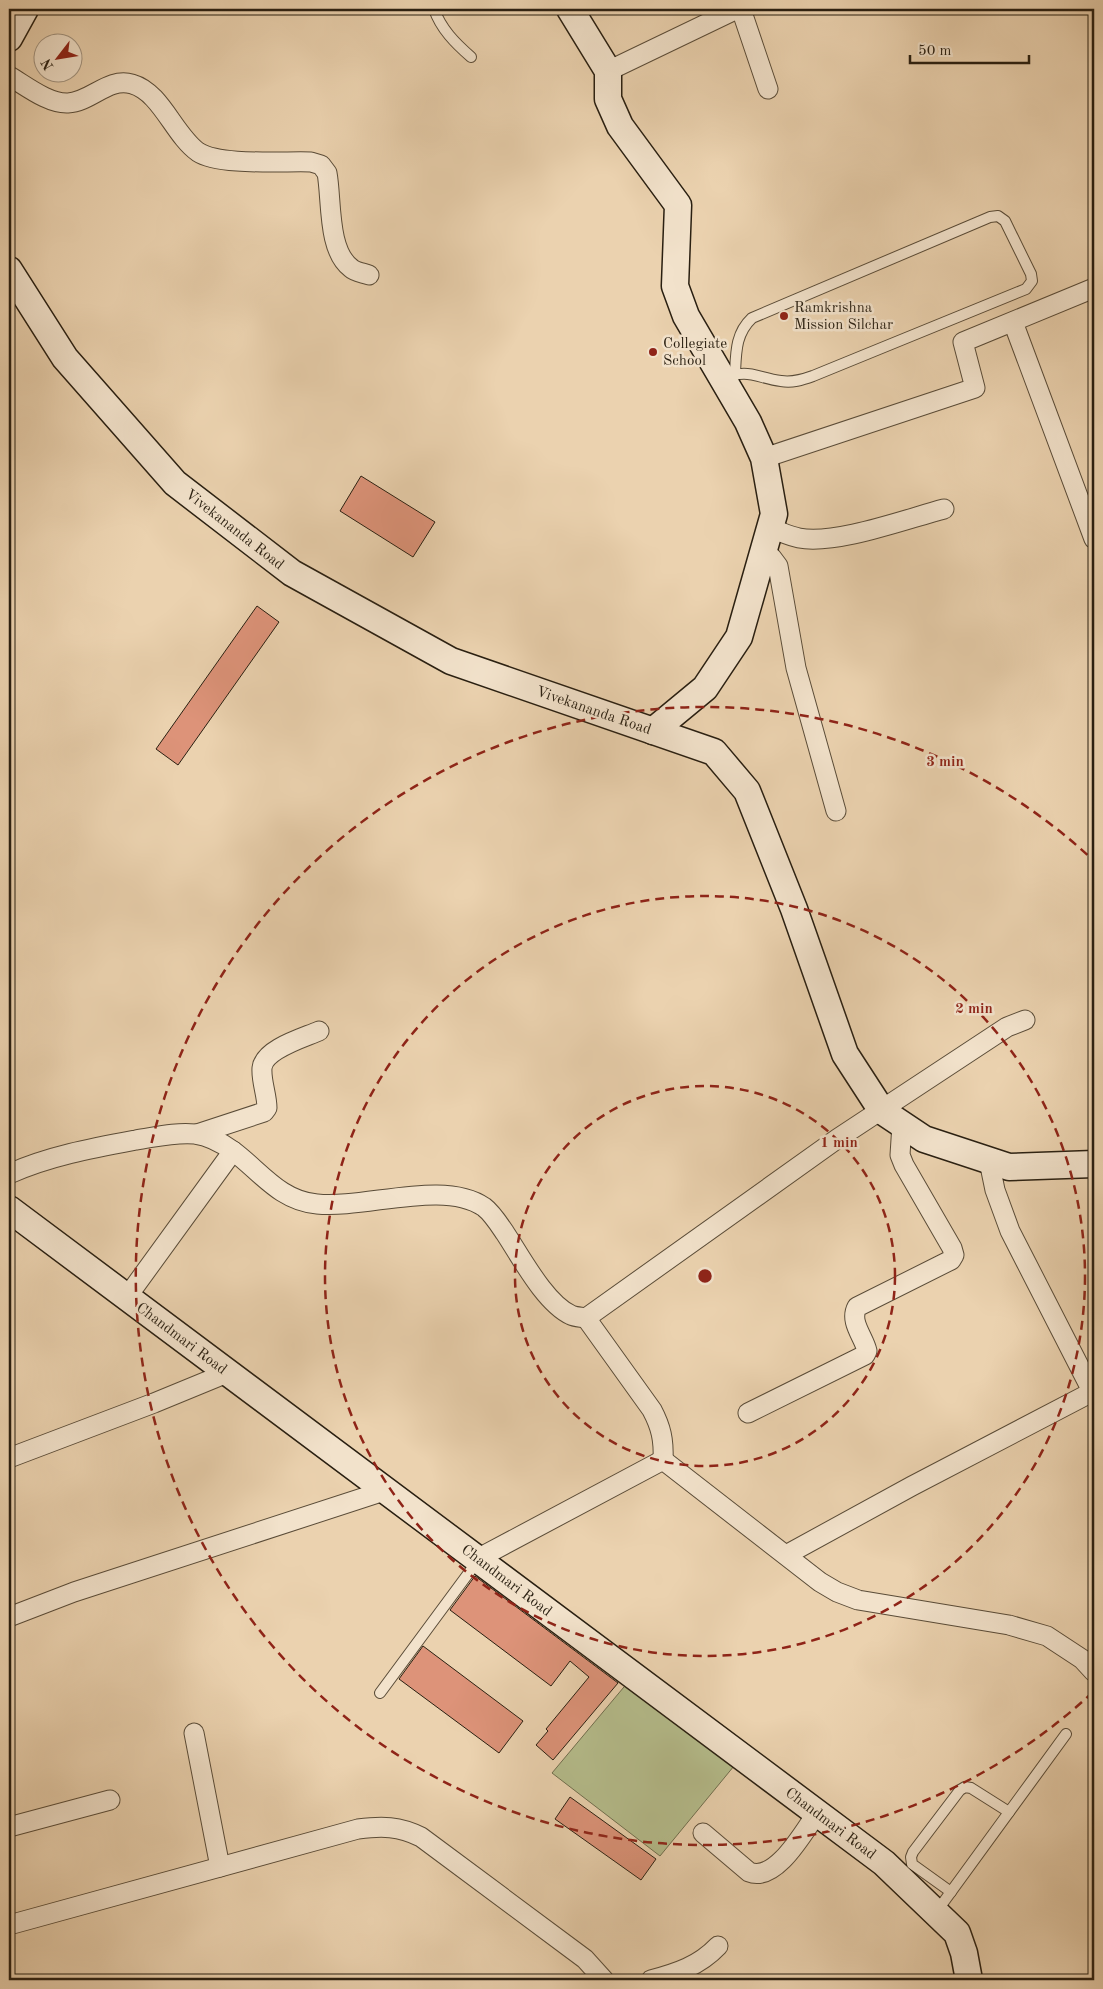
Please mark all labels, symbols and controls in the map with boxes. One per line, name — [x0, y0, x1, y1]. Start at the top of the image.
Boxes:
north arrow — [32, 32, 82, 82]
scale bar — [910, 32, 1029, 64]
text: 50 m — [918, 44, 952, 59]
text: N — [39, 56, 56, 72]
place label: Ramkrishna Mission Silchar — [794, 301, 893, 333]
marker: Ramkrishna Mission Silchar — [778, 310, 790, 322]
place label: Collegiate School — [663, 337, 727, 369]
marker: Collegiate School — [647, 346, 659, 358]
street label: Vivekananda Road — [182, 487, 286, 573]
street label: Vivekananda Road — [534, 685, 653, 738]
text: 3 min — [926, 755, 964, 770]
text: 2 min — [955, 1002, 993, 1017]
text: 1 min — [820, 1136, 858, 1151]
centre of rings — [696, 1267, 714, 1285]
street label: Chandmari Road — [133, 1300, 229, 1378]
street label: Chandmari Road — [458, 1542, 554, 1620]
street label: Chandmari Road — [782, 1785, 878, 1863]

